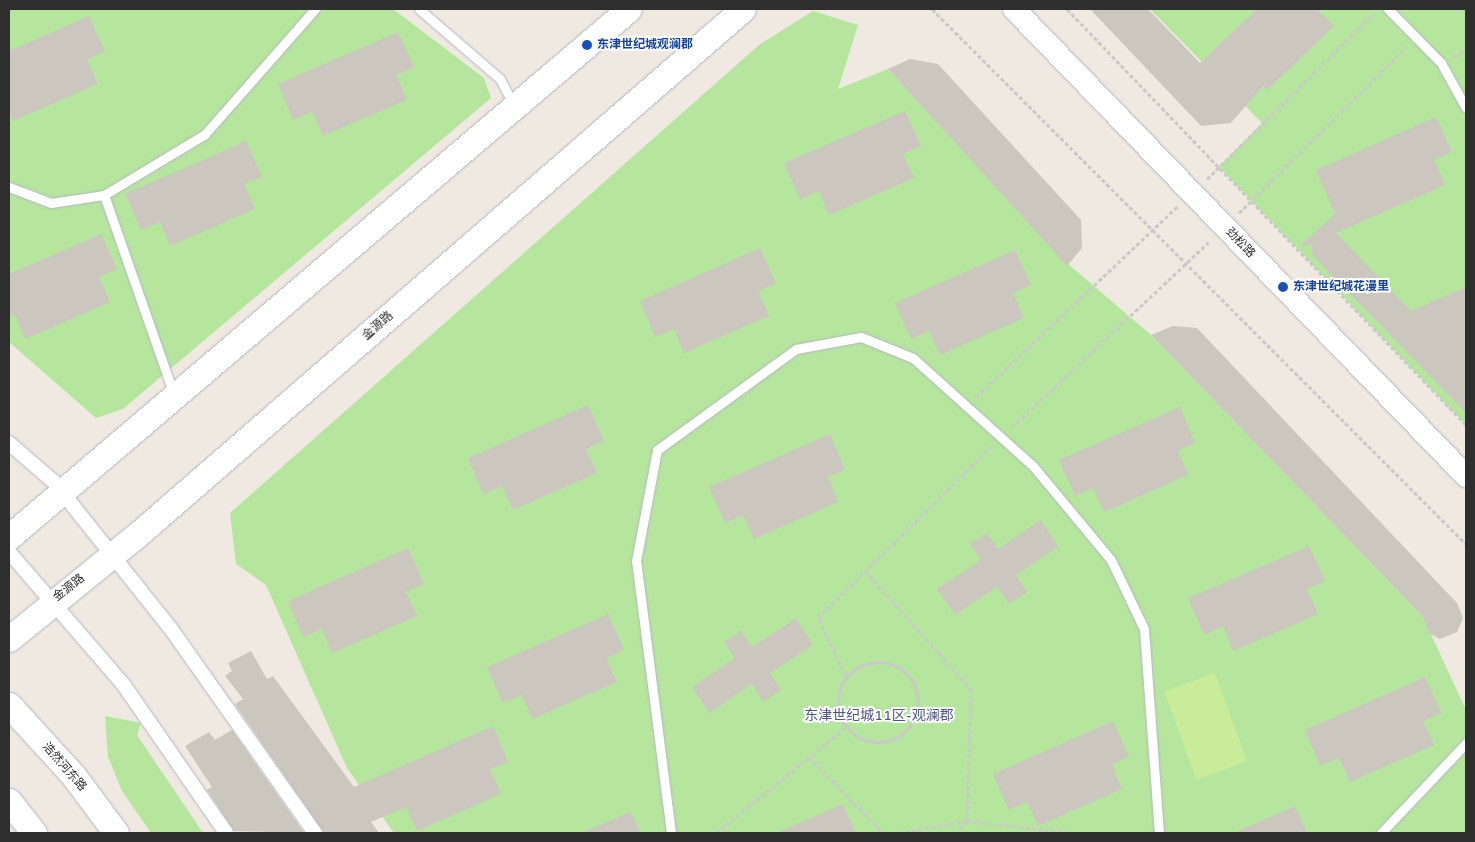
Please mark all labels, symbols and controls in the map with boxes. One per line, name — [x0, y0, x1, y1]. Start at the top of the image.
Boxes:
place label: 东津世纪城观澜郡 — [597, 38, 693, 52]
marker: 东津世纪城观澜郡 — [581, 39, 593, 51]
street label: 劲松路 — [1222, 225, 1258, 261]
place label: 东津世纪城花漫里 — [1293, 280, 1389, 294]
marker: 东津世纪城花漫里 — [1277, 281, 1289, 293]
street label: 金源路 — [360, 309, 396, 343]
street label: 金源路 — [50, 571, 88, 605]
district label: 东津世纪城11区-观澜郡 — [804, 708, 954, 724]
street label: 浩然河东路 — [39, 740, 89, 794]

